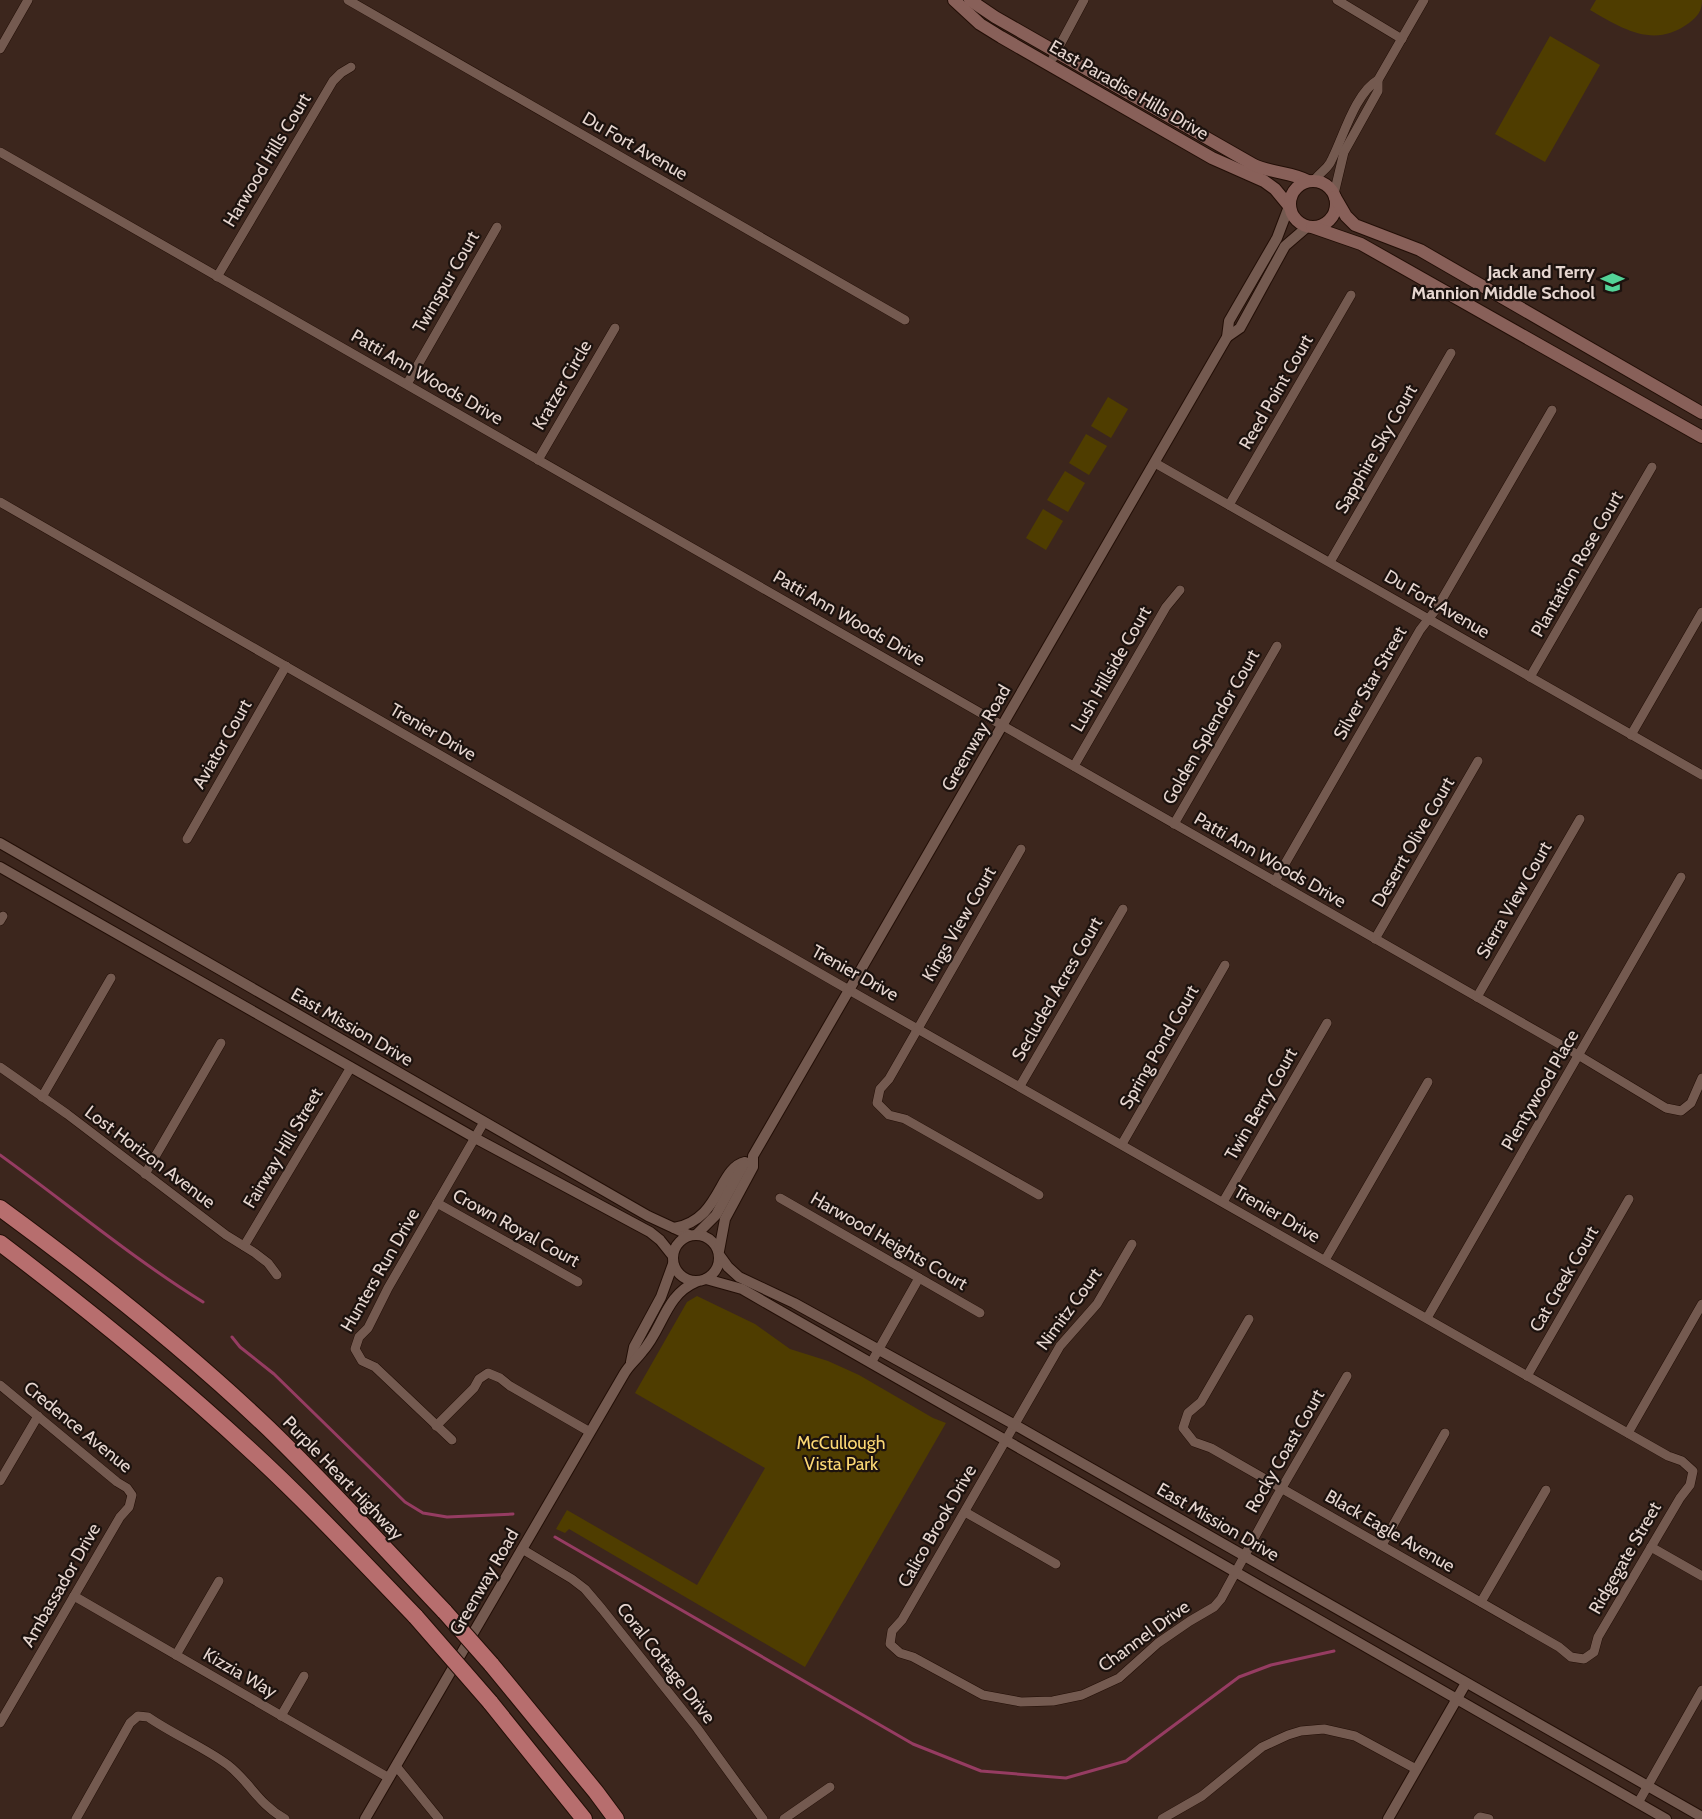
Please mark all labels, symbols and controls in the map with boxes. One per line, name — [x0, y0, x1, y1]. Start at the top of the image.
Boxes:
street label: East Paradise Hills Drive — [1045, 35, 1213, 145]
street label: Harwood Hills Court — [218, 89, 316, 231]
street label: Du Fort Avenue — [578, 107, 692, 185]
street label: Twinspur Court — [408, 227, 484, 337]
place label: Jack and Terry Mannion Middle School — [1411, 261, 1595, 304]
school or university icon: Jack and Terry Mannion Middle School — [1600, 269, 1626, 295]
street label: Patti Ann Woods Drive — [347, 325, 507, 429]
street label: Reed Point Court — [1234, 331, 1318, 453]
street label: Kratzer Circle — [527, 336, 597, 434]
street label: Sapphire Sky Court — [1330, 381, 1422, 517]
street label: Plantation Rose Court — [1526, 487, 1628, 641]
street label: Du Fort Avenue — [1380, 565, 1494, 643]
street label: Patti Ann Woods Drive — [769, 566, 929, 670]
street label: Lush Hillside Court — [1066, 602, 1156, 736]
street label: Silver Star Street — [1329, 623, 1411, 743]
street label: Golden Splendor Court — [1158, 646, 1264, 808]
street label: Greenway Road — [937, 681, 1015, 795]
street label: Aviator Court — [188, 696, 256, 792]
street label: Trenier Drive — [386, 699, 480, 765]
street label: Deserrt Olive Court — [1367, 773, 1459, 911]
street label: Patti Ann Woods Drive — [1190, 808, 1350, 912]
street label: Sierra View Court — [1472, 838, 1556, 962]
street label: Kings View Court — [917, 863, 1001, 985]
street label: Secluded Acres Court — [1007, 913, 1107, 1065]
street label: Trenier Drive — [808, 940, 902, 1006]
street label: Spring Pond Court — [1115, 981, 1203, 1113]
street label: East Mission Drive — [287, 983, 417, 1071]
street label: Plentywood Place — [1497, 1026, 1583, 1154]
street label: Twin Berry Court — [1220, 1044, 1302, 1164]
street label: Fairway Hill Street — [239, 1084, 327, 1212]
street label: Lost Horizon Avenue — [80, 1101, 220, 1213]
street label: Trenier Drive — [1230, 1181, 1324, 1247]
street label: Crown Royal Court — [449, 1184, 583, 1272]
street label: Harwood Heights Court — [807, 1187, 971, 1295]
street label: Hunters Run Drive — [336, 1204, 424, 1336]
street label: Cat Creek Court — [1525, 1222, 1603, 1336]
street label: Nimitz Court — [1032, 1264, 1106, 1354]
street label: Credence Avenue — [19, 1377, 137, 1477]
street label: Rocky Coast Court — [1241, 1385, 1329, 1517]
street label: Purple Heart Highway — [278, 1411, 408, 1545]
park label: McCullough Vista Park — [796, 1432, 886, 1475]
street label: Calico Brook Drive — [893, 1461, 981, 1591]
street label: East Mission Drive — [1153, 1478, 1283, 1566]
street label: Black Eagle Avenue — [1321, 1485, 1459, 1577]
street label: Ridgegate Street — [1584, 1498, 1666, 1618]
street label: Ambassador Drive — [17, 1519, 105, 1651]
street label: Greenway Road — [445, 1525, 523, 1639]
street label: Channel Drive — [1094, 1596, 1194, 1676]
street label: Coral Cottage Drive — [612, 1598, 720, 1728]
street label: Kizzia Way — [199, 1643, 281, 1703]

